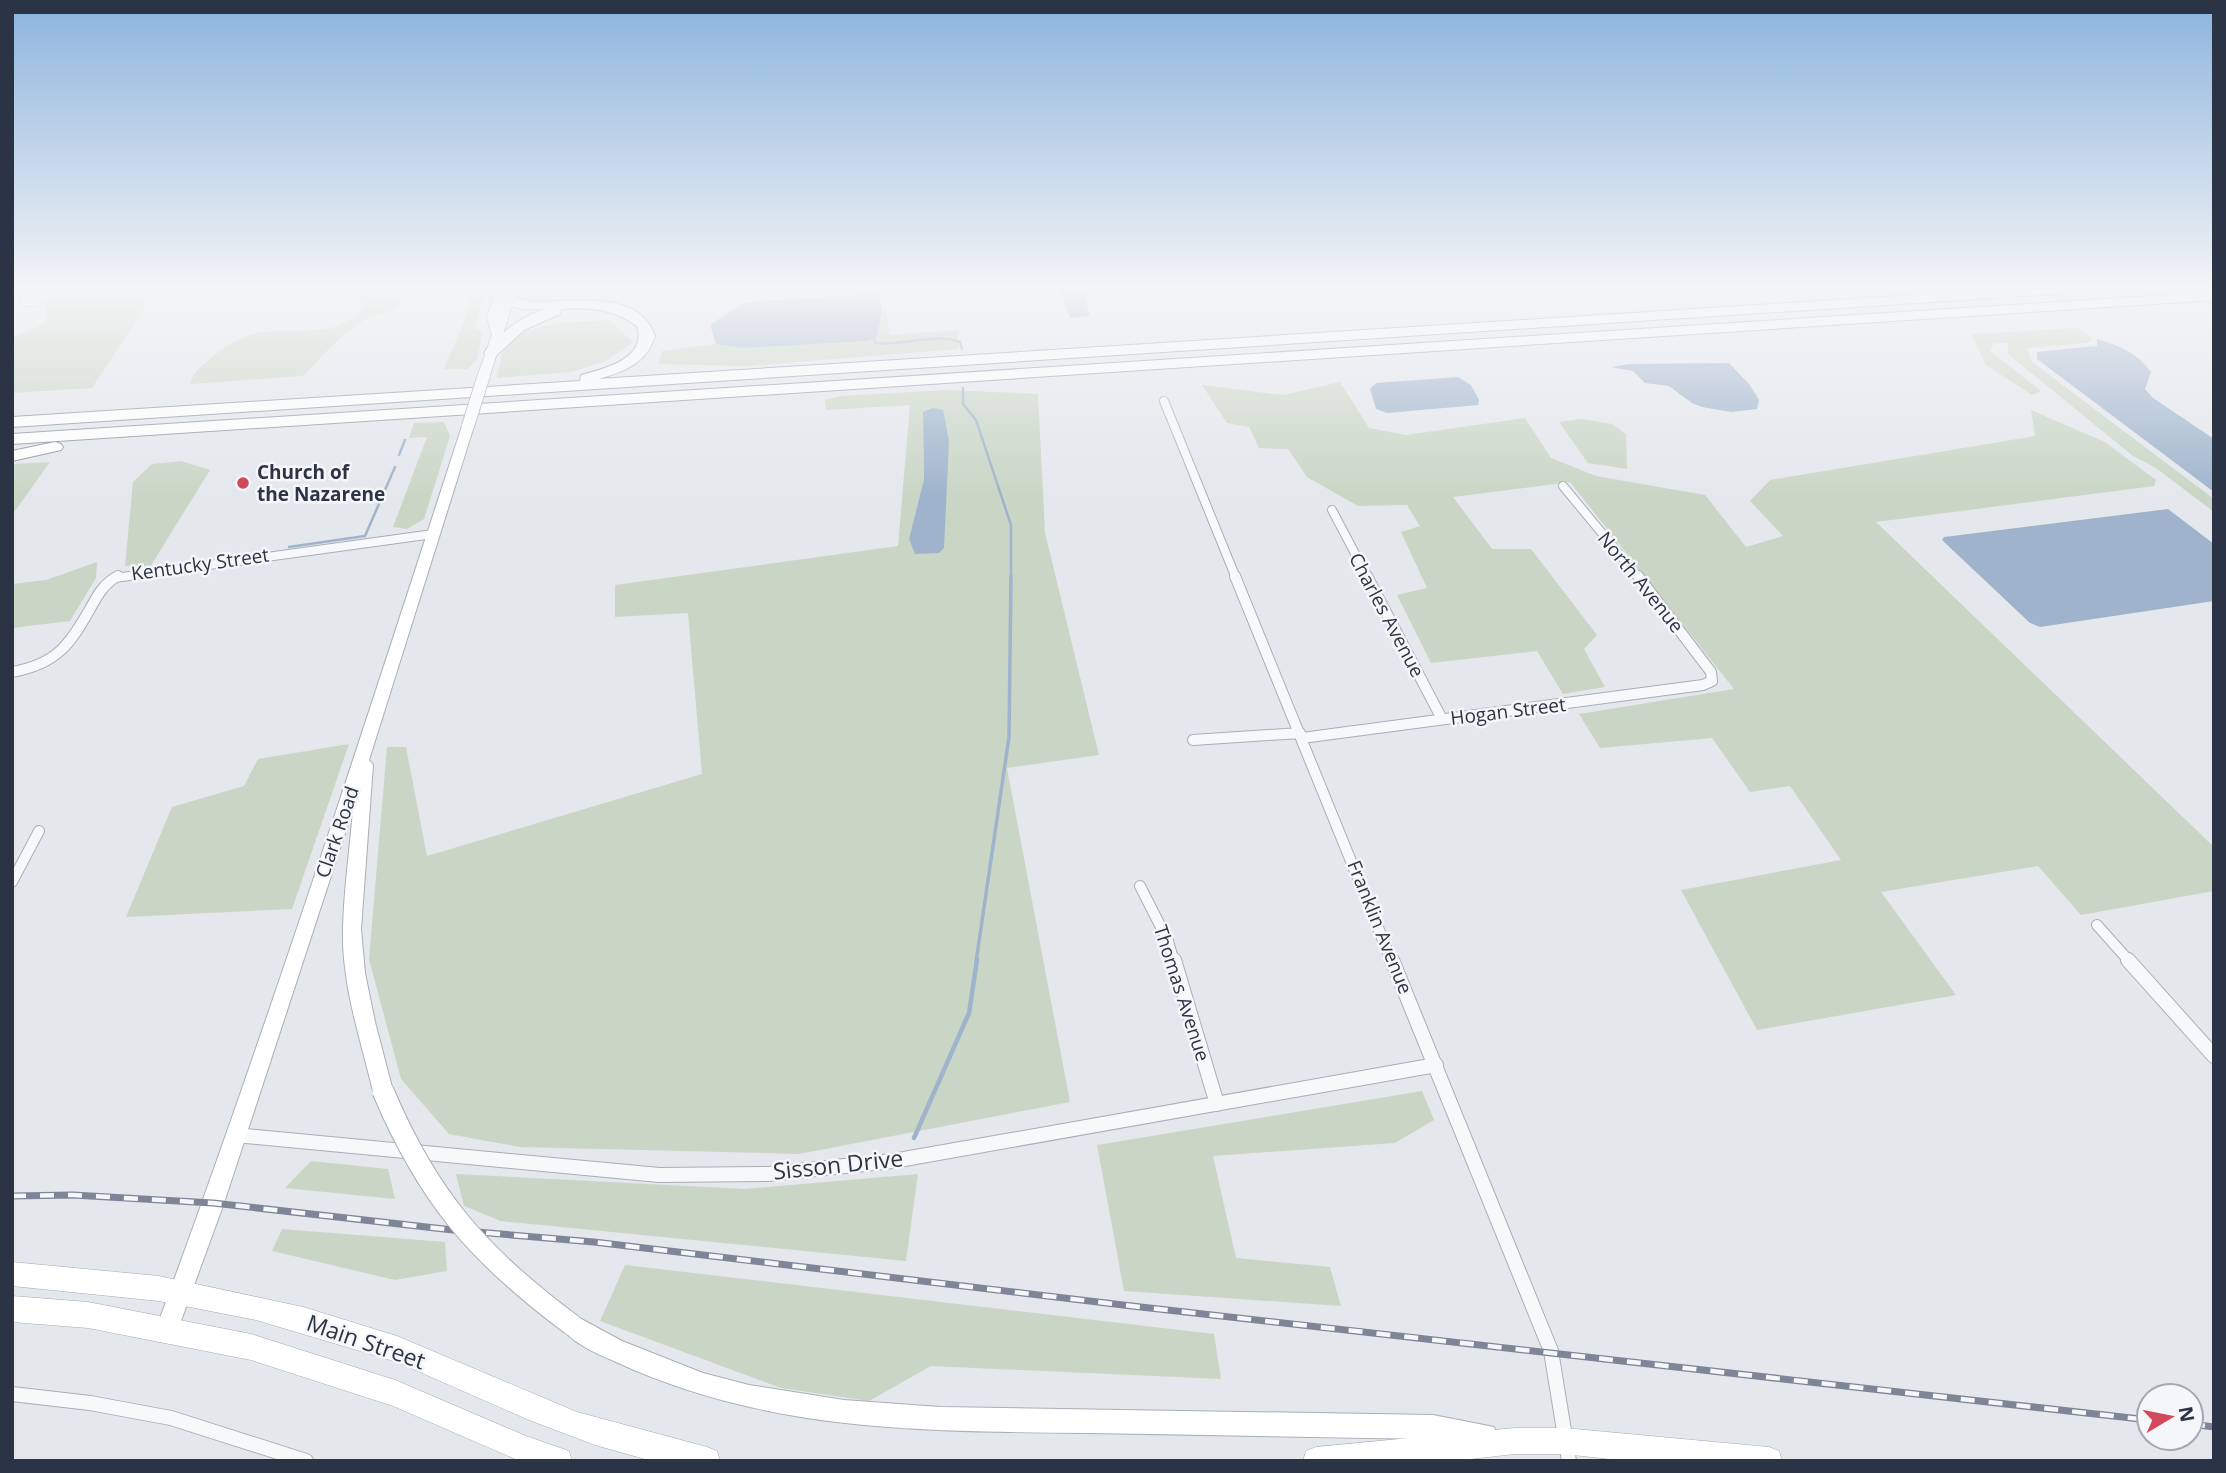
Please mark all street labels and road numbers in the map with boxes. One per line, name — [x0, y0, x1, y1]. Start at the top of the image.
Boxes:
street label: North Avenue — [1592, 526, 1690, 638]
street label: Kentucky Street — [129, 541, 271, 587]
street label: Charles Avenue — [1343, 548, 1431, 682]
street label: Hogan Street — [1449, 691, 1567, 731]
street label: Clark Road — [309, 783, 365, 881]
street label: Franklin Avenue — [1341, 856, 1419, 998]
street label: Thomas Avenue — [1148, 922, 1216, 1064]
street label: Sisson Drive — [771, 1141, 904, 1187]
street label: Main Street — [303, 1306, 430, 1376]

